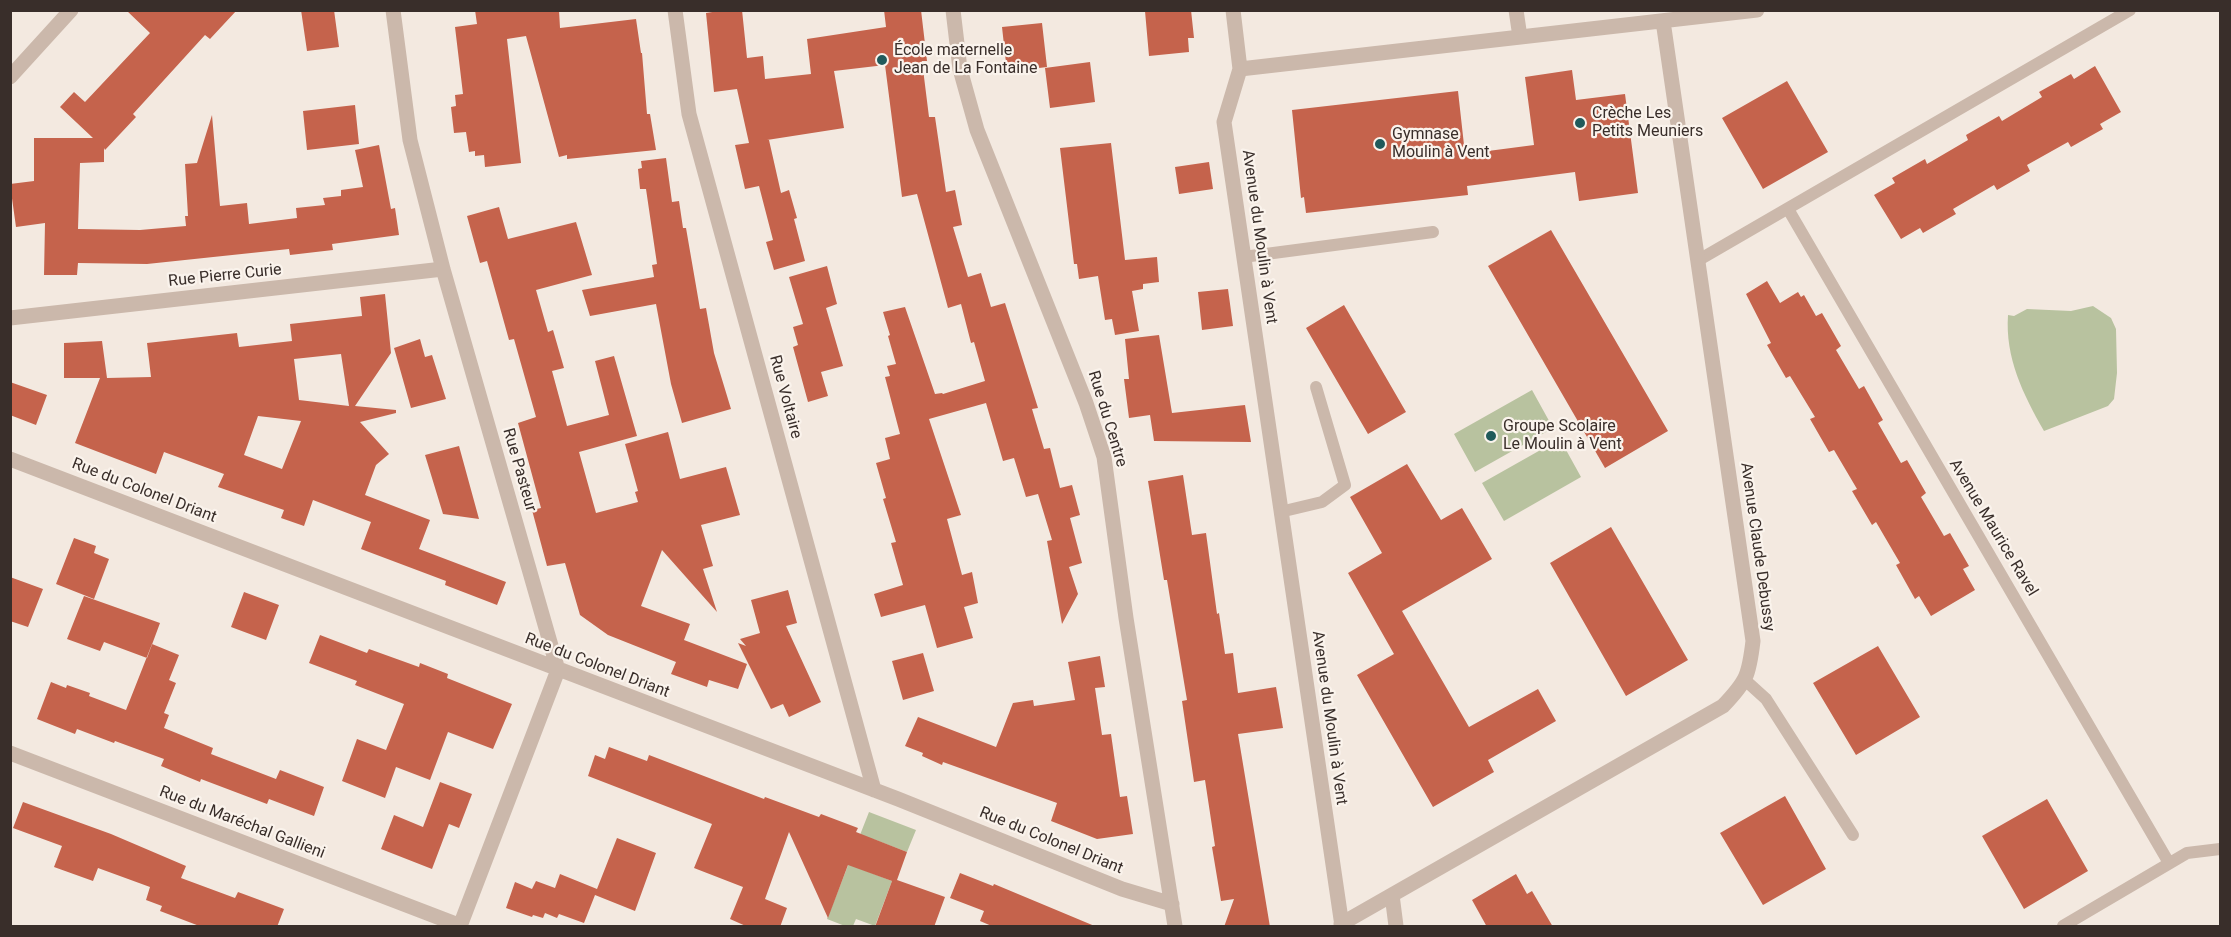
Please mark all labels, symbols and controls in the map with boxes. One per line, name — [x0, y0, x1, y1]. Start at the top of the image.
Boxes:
place label: École maternelle Jean de La Fontaine — [894, 41, 1037, 79]
marker: École maternelle Jean de La Fontaine — [875, 53, 889, 67]
place label: Crèche Les Petits Meuniers — [1592, 104, 1703, 142]
marker: Crèche Les Petits Meuniers — [1573, 116, 1587, 130]
place label: Gymnase Moulin à Vent — [1392, 125, 1490, 163]
marker: Gymnase Moulin à Vent — [1373, 137, 1387, 151]
street label: Avenue du Moulin à Vent — [1237, 149, 1281, 325]
street label: Rue Pierre Curie — [167, 261, 283, 291]
street label: Rue Voltaire — [765, 353, 805, 441]
street label: Rue du Centre — [1083, 369, 1131, 469]
place label: Groupe Scolaire Le Moulin à Vent — [1503, 417, 1622, 455]
street label: Rue Pasteur — [498, 426, 540, 514]
marker: Groupe Scolaire Le Moulin à Vent — [1484, 429, 1498, 443]
street label: Rue du Colonel Driant — [69, 455, 219, 527]
street label: Avenue Maurice Ravel — [1944, 456, 2042, 600]
street label: Avenue Claude Debussy — [1736, 461, 1778, 633]
street label: Rue du Colonel Driant — [522, 630, 672, 702]
street label: Avenue du Moulin à Vent — [1307, 630, 1351, 806]
street label: Rue du Maréchal Gallieni — [157, 783, 327, 863]
street label: Rue du Colonel Driant — [976, 803, 1126, 879]

